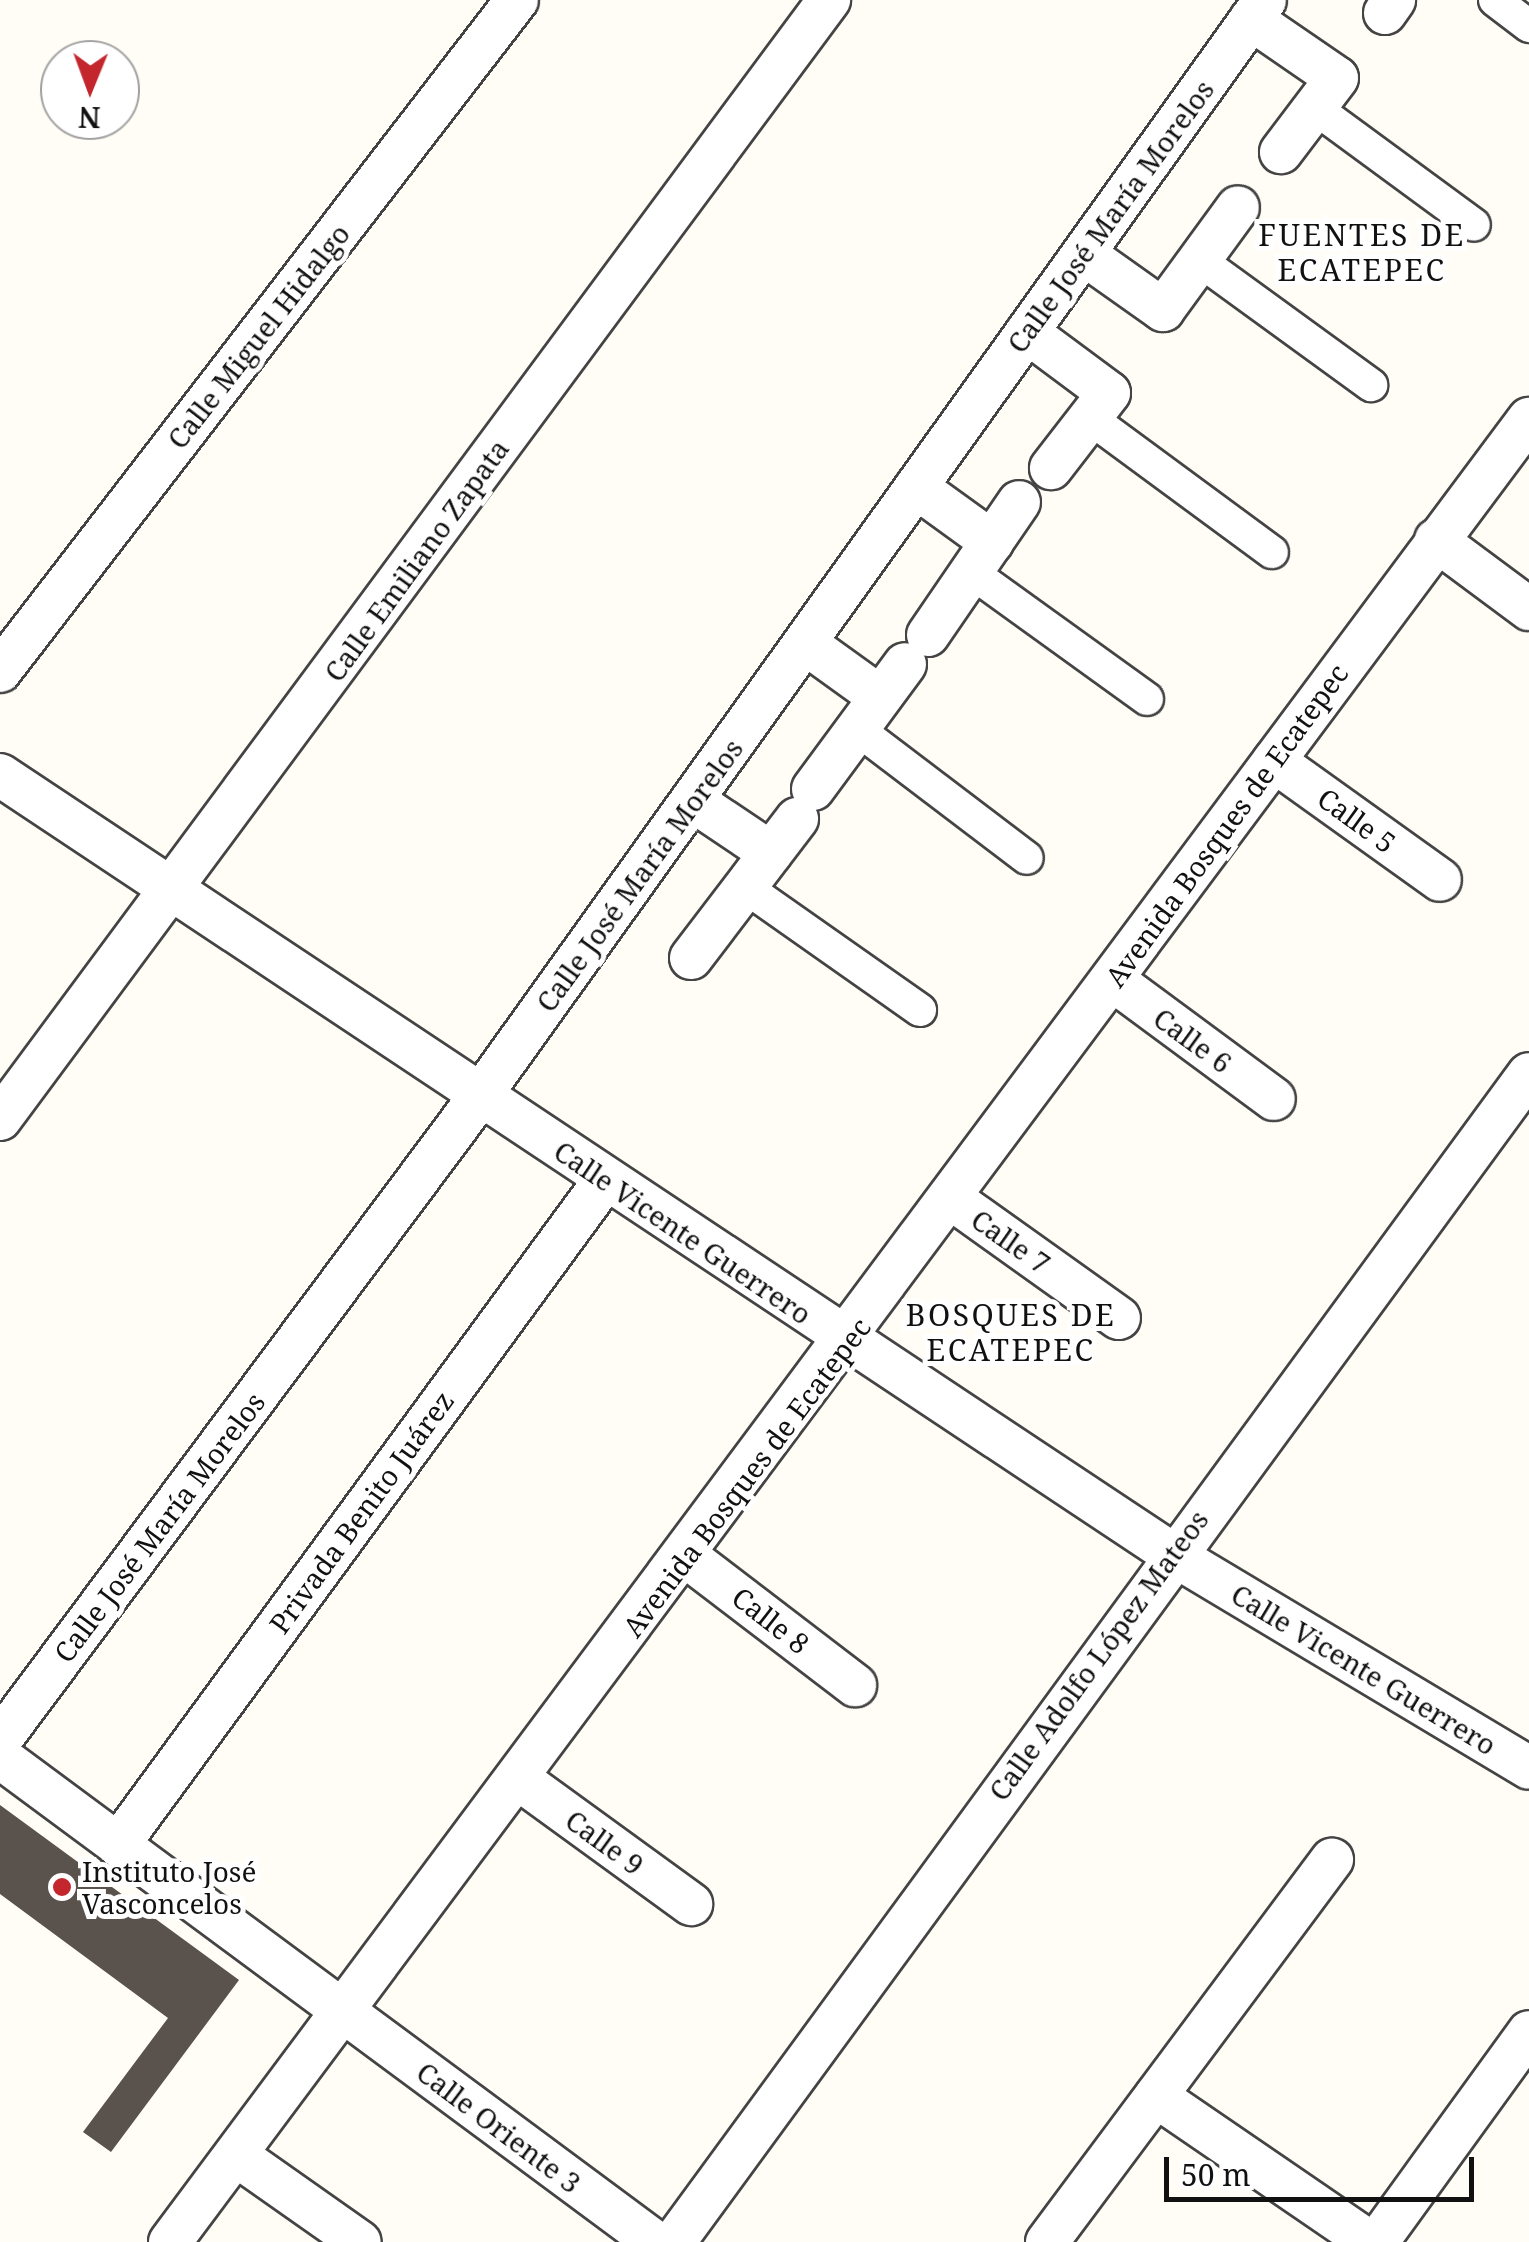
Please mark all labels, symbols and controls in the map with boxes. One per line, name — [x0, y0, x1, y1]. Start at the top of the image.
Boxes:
north arrow — [40, 40, 140, 140]
street label: Calle José María Morelos — [1000, 73, 1220, 359]
text: N — [78, 99, 101, 137]
street label: Calle Miguel Hidalgo — [160, 217, 356, 455]
district label: FUENTES DE ECATEPEC — [1258, 217, 1466, 288]
street label: Calle Emiliano Zapata — [317, 432, 515, 688]
street label: Avenida Bosques de Ecatepec — [1098, 657, 1354, 993]
street label: Calle José María Morelos — [529, 732, 749, 1018]
street label: Calle 5 — [1311, 780, 1403, 860]
street label: Calle 6 — [1147, 1000, 1239, 1080]
street label: Calle Vicente Guerrero — [548, 1133, 818, 1331]
street label: Calle 7 — [965, 1202, 1057, 1280]
district label: BOSQUES DE ECATEPEC — [906, 1297, 1116, 1368]
street label: Avenida Bosques de Ecatepec — [615, 1311, 877, 1643]
street label: Privada Benito Juárez — [262, 1384, 460, 1640]
street label: Calle José María Morelos — [47, 1386, 271, 1668]
street label: Calle Adolfo López Mateos — [981, 1503, 1215, 1807]
street label: Calle Vicente Guerrero — [1226, 1577, 1502, 1761]
street label: Calle 8 — [726, 1580, 816, 1660]
street label: Calle 9 — [559, 1802, 651, 1882]
place label: Instituto José Vasconcelos — [82, 1854, 256, 1920]
marker: Instituto José Vasconcelos — [51, 1876, 73, 1898]
street label: Calle Oriente 3 — [411, 2055, 587, 2199]
scale bar — [1169, 2137, 1479, 2199]
text: 50 m — [1181, 2154, 1251, 2195]

